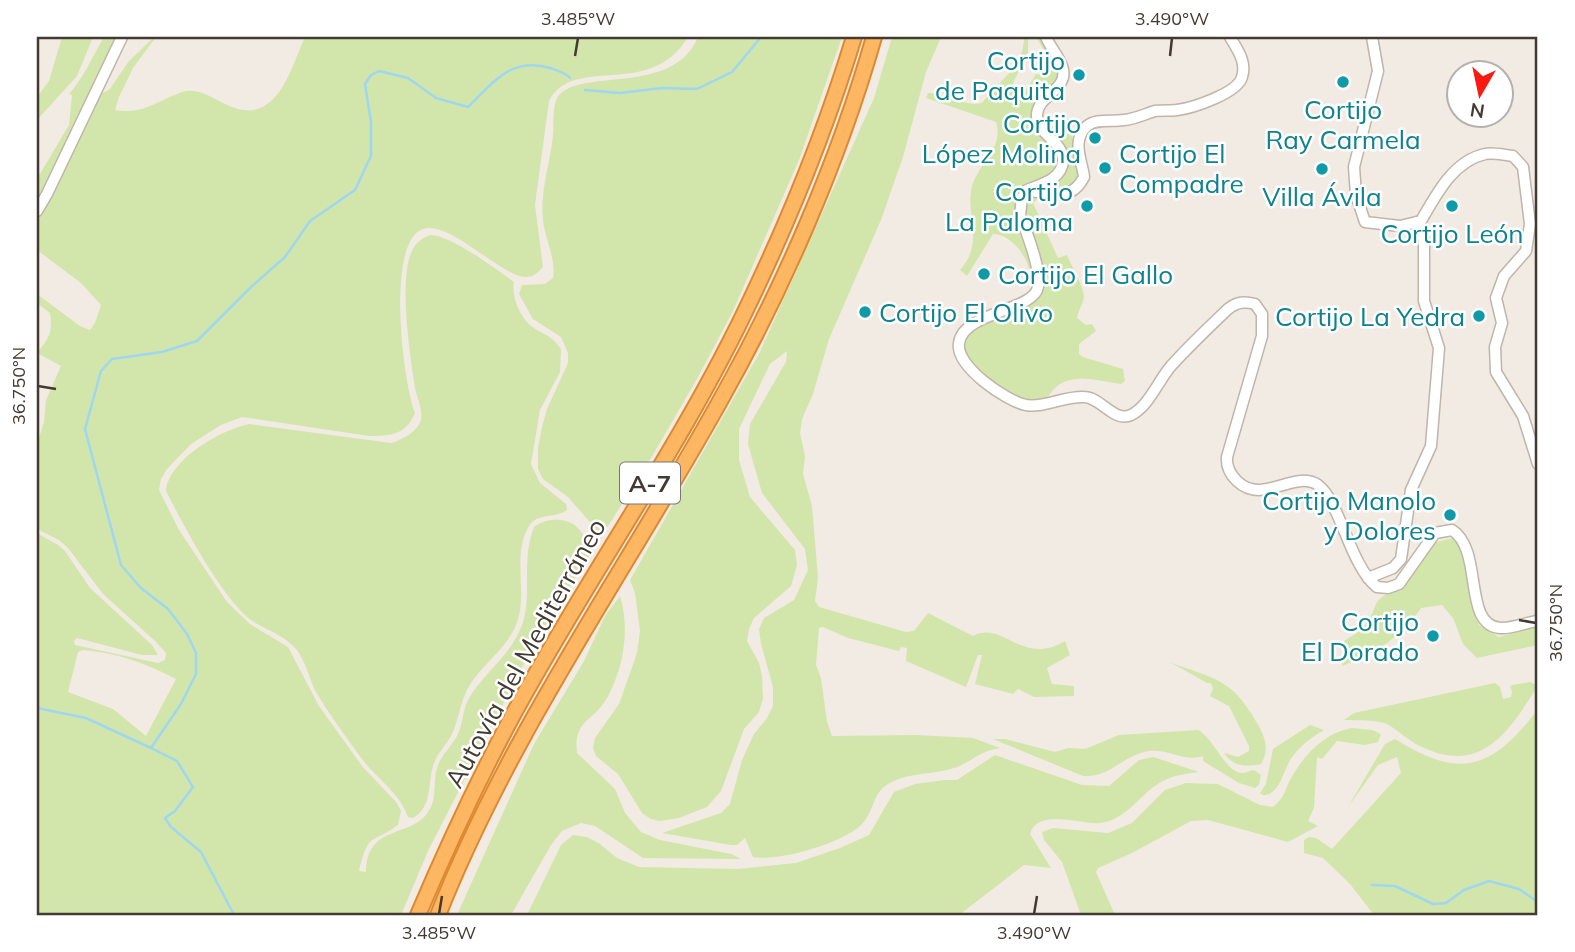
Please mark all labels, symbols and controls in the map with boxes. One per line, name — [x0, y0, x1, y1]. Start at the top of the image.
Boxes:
text: 3.485°W — [541, 7, 615, 30]
text: 3.490°W — [1135, 7, 1209, 30]
place label: Cortijo de Paquita — [935, 44, 1065, 107]
north arrow — [1446, 60, 1516, 130]
marker: Cortijo de Paquita — [1071, 67, 1087, 83]
marker: Cortijo Ray Carmela — [1335, 74, 1351, 90]
place label: Cortijo Ray Carmela — [1265, 93, 1421, 156]
text: N — [1468, 98, 1486, 124]
place label: Cortijo López Molina — [922, 107, 1081, 170]
marker: Cortijo López Molina — [1087, 130, 1103, 146]
place label: Cortijo El Compadre — [1119, 137, 1244, 200]
marker: Cortijo El Compadre — [1097, 160, 1113, 176]
marker: Villa Ávila — [1314, 161, 1330, 177]
place label: Cortijo La Paloma — [945, 175, 1073, 238]
place label: Villa Ávila — [1262, 180, 1382, 213]
marker: Cortijo La Paloma — [1079, 198, 1095, 214]
marker: Cortijo León — [1444, 198, 1460, 214]
place label: Cortijo León — [1380, 217, 1524, 250]
place label: Cortijo El Gallo — [998, 258, 1173, 291]
marker: Cortijo El Gallo — [976, 266, 992, 282]
place label: Cortijo El Olivo — [879, 296, 1053, 329]
place label: Cortijo La Yedra — [1275, 300, 1465, 333]
marker: Cortijo El Olivo — [857, 304, 873, 320]
marker: Cortijo La Yedra — [1471, 308, 1487, 324]
text: 36.750°N — [7, 347, 30, 425]
road number: A-7 — [620, 462, 680, 504]
place label: Cortijo Manolo y Dolores — [1262, 484, 1436, 547]
marker: Cortijo Manolo y Dolores — [1442, 507, 1458, 523]
street label: Autovía del Mediterráneo — [437, 513, 613, 793]
text: 36.750°N — [1544, 584, 1567, 662]
place label: Cortijo El Dorado — [1301, 605, 1419, 668]
marker: Cortijo El Dorado — [1425, 628, 1441, 644]
text: 3.485°W — [402, 921, 476, 944]
text: 3.490°W — [997, 921, 1071, 944]

